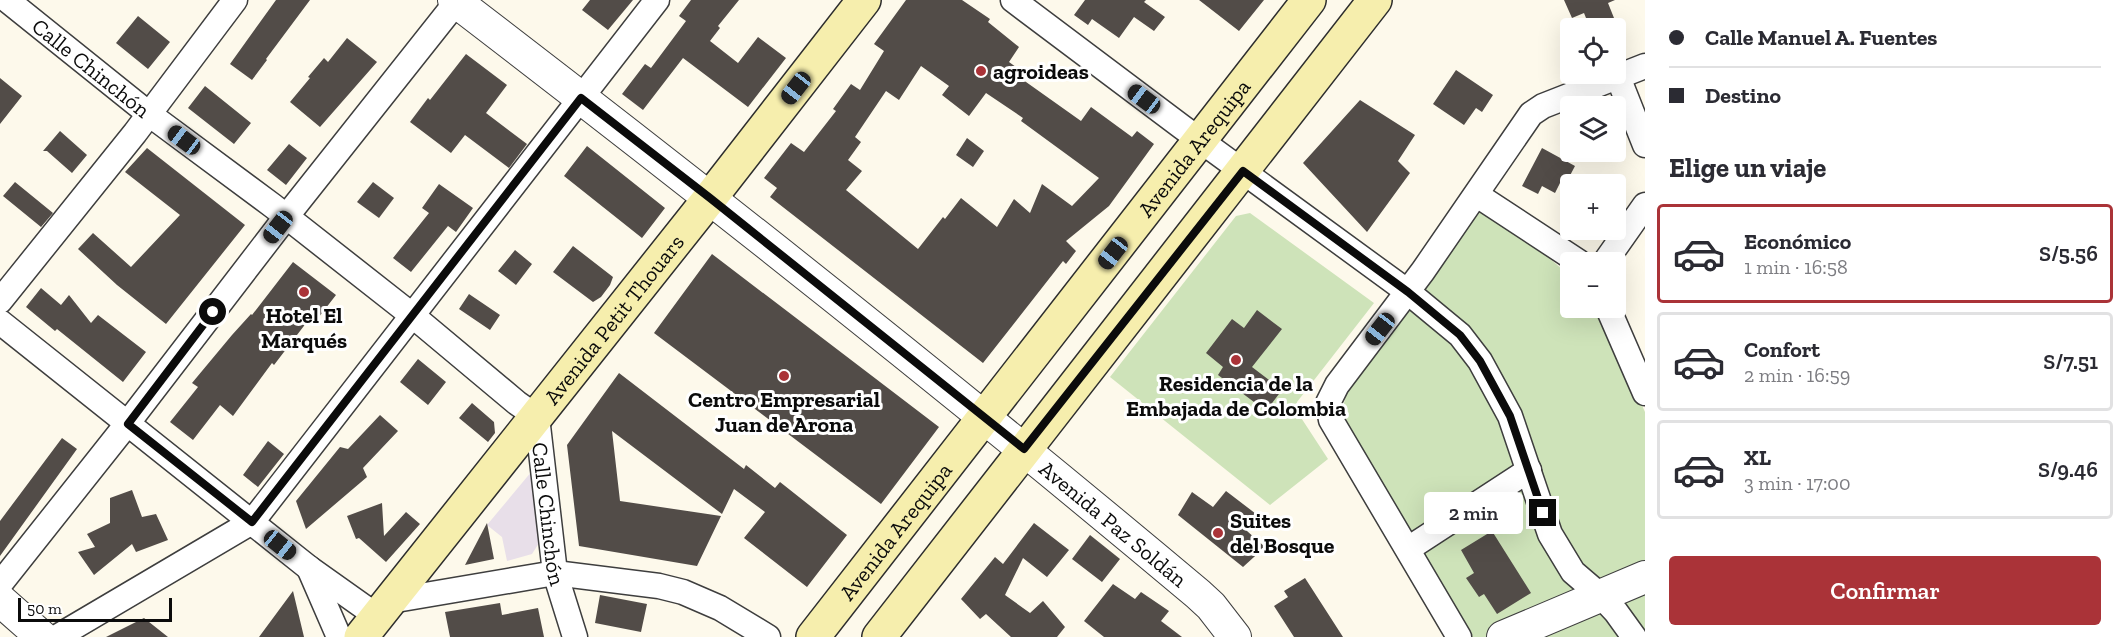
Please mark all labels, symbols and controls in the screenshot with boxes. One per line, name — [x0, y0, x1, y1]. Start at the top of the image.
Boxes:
street label: Calle Chinchón — [27, 12, 156, 123]
map controls — [1560, 18, 1626, 318]
button: locate — [1560, 18, 1626, 84]
text: Calle Manuel A. Fuentes — [1705, 24, 1937, 51]
place label: agroideas — [993, 58, 1089, 85]
marker: agroideas — [974, 64, 988, 78]
car — [778, 68, 814, 108]
street label: Avenida Arequipa — [1132, 73, 1256, 222]
car — [1124, 81, 1164, 117]
text: Destino — [1705, 82, 1781, 109]
button: layers — [1560, 96, 1626, 162]
car — [164, 122, 204, 158]
text: Elige un viaje — [1669, 152, 1826, 184]
button: + — [1560, 174, 1626, 240]
car — [260, 207, 296, 247]
icon: car — [1672, 227, 1726, 281]
text: Económico — [1744, 228, 1851, 255]
street label: Avenida Petit Thouars — [538, 229, 689, 410]
car — [1095, 233, 1131, 273]
text: S/5.56 — [2039, 240, 2098, 267]
button: − — [1560, 252, 1626, 318]
text: 1 min · 16:58 — [1744, 255, 1848, 279]
marker: Hotel El Marqués — [297, 285, 311, 299]
route start — [199, 298, 226, 325]
place label: Hotel El Marqués — [261, 302, 347, 354]
car — [1362, 309, 1398, 349]
icon: car — [1672, 335, 1726, 389]
text: Confort — [1744, 336, 1820, 363]
text: S/7.51 — [2043, 348, 2098, 375]
marker: Residencia de la Embajada de Colombia — [1229, 353, 1243, 367]
text: 2 min · 16:59 — [1744, 363, 1850, 387]
marker: Centro Empresarial Juan de Arona — [777, 369, 791, 383]
place label: Residencia de la Embajada de Colombia — [1126, 370, 1346, 422]
place label: Centro Empresarial Juan de Arona — [688, 386, 880, 438]
street label: Calle Chinchón — [527, 441, 572, 589]
icon: car — [1672, 443, 1726, 497]
text: XL — [1744, 444, 1771, 471]
street label: Avenida Paz Soldán — [1034, 455, 1193, 593]
text: S/9.46 — [2038, 456, 2098, 483]
street label: Avenida Arequipa — [833, 457, 958, 606]
text: 3 min · 17:00 — [1744, 471, 1850, 495]
callout: 2 min — [1423, 492, 1522, 534]
route end — [1529, 499, 1556, 526]
text: 2 min — [1449, 501, 1498, 525]
place label: Suites del Bosque — [1230, 507, 1335, 559]
marker: Suites del Bosque — [1211, 526, 1225, 540]
car — [260, 527, 300, 563]
button: Confirmar — [1669, 556, 2101, 625]
scale bar — [18, 595, 172, 622]
text: 50 m — [27, 599, 62, 618]

